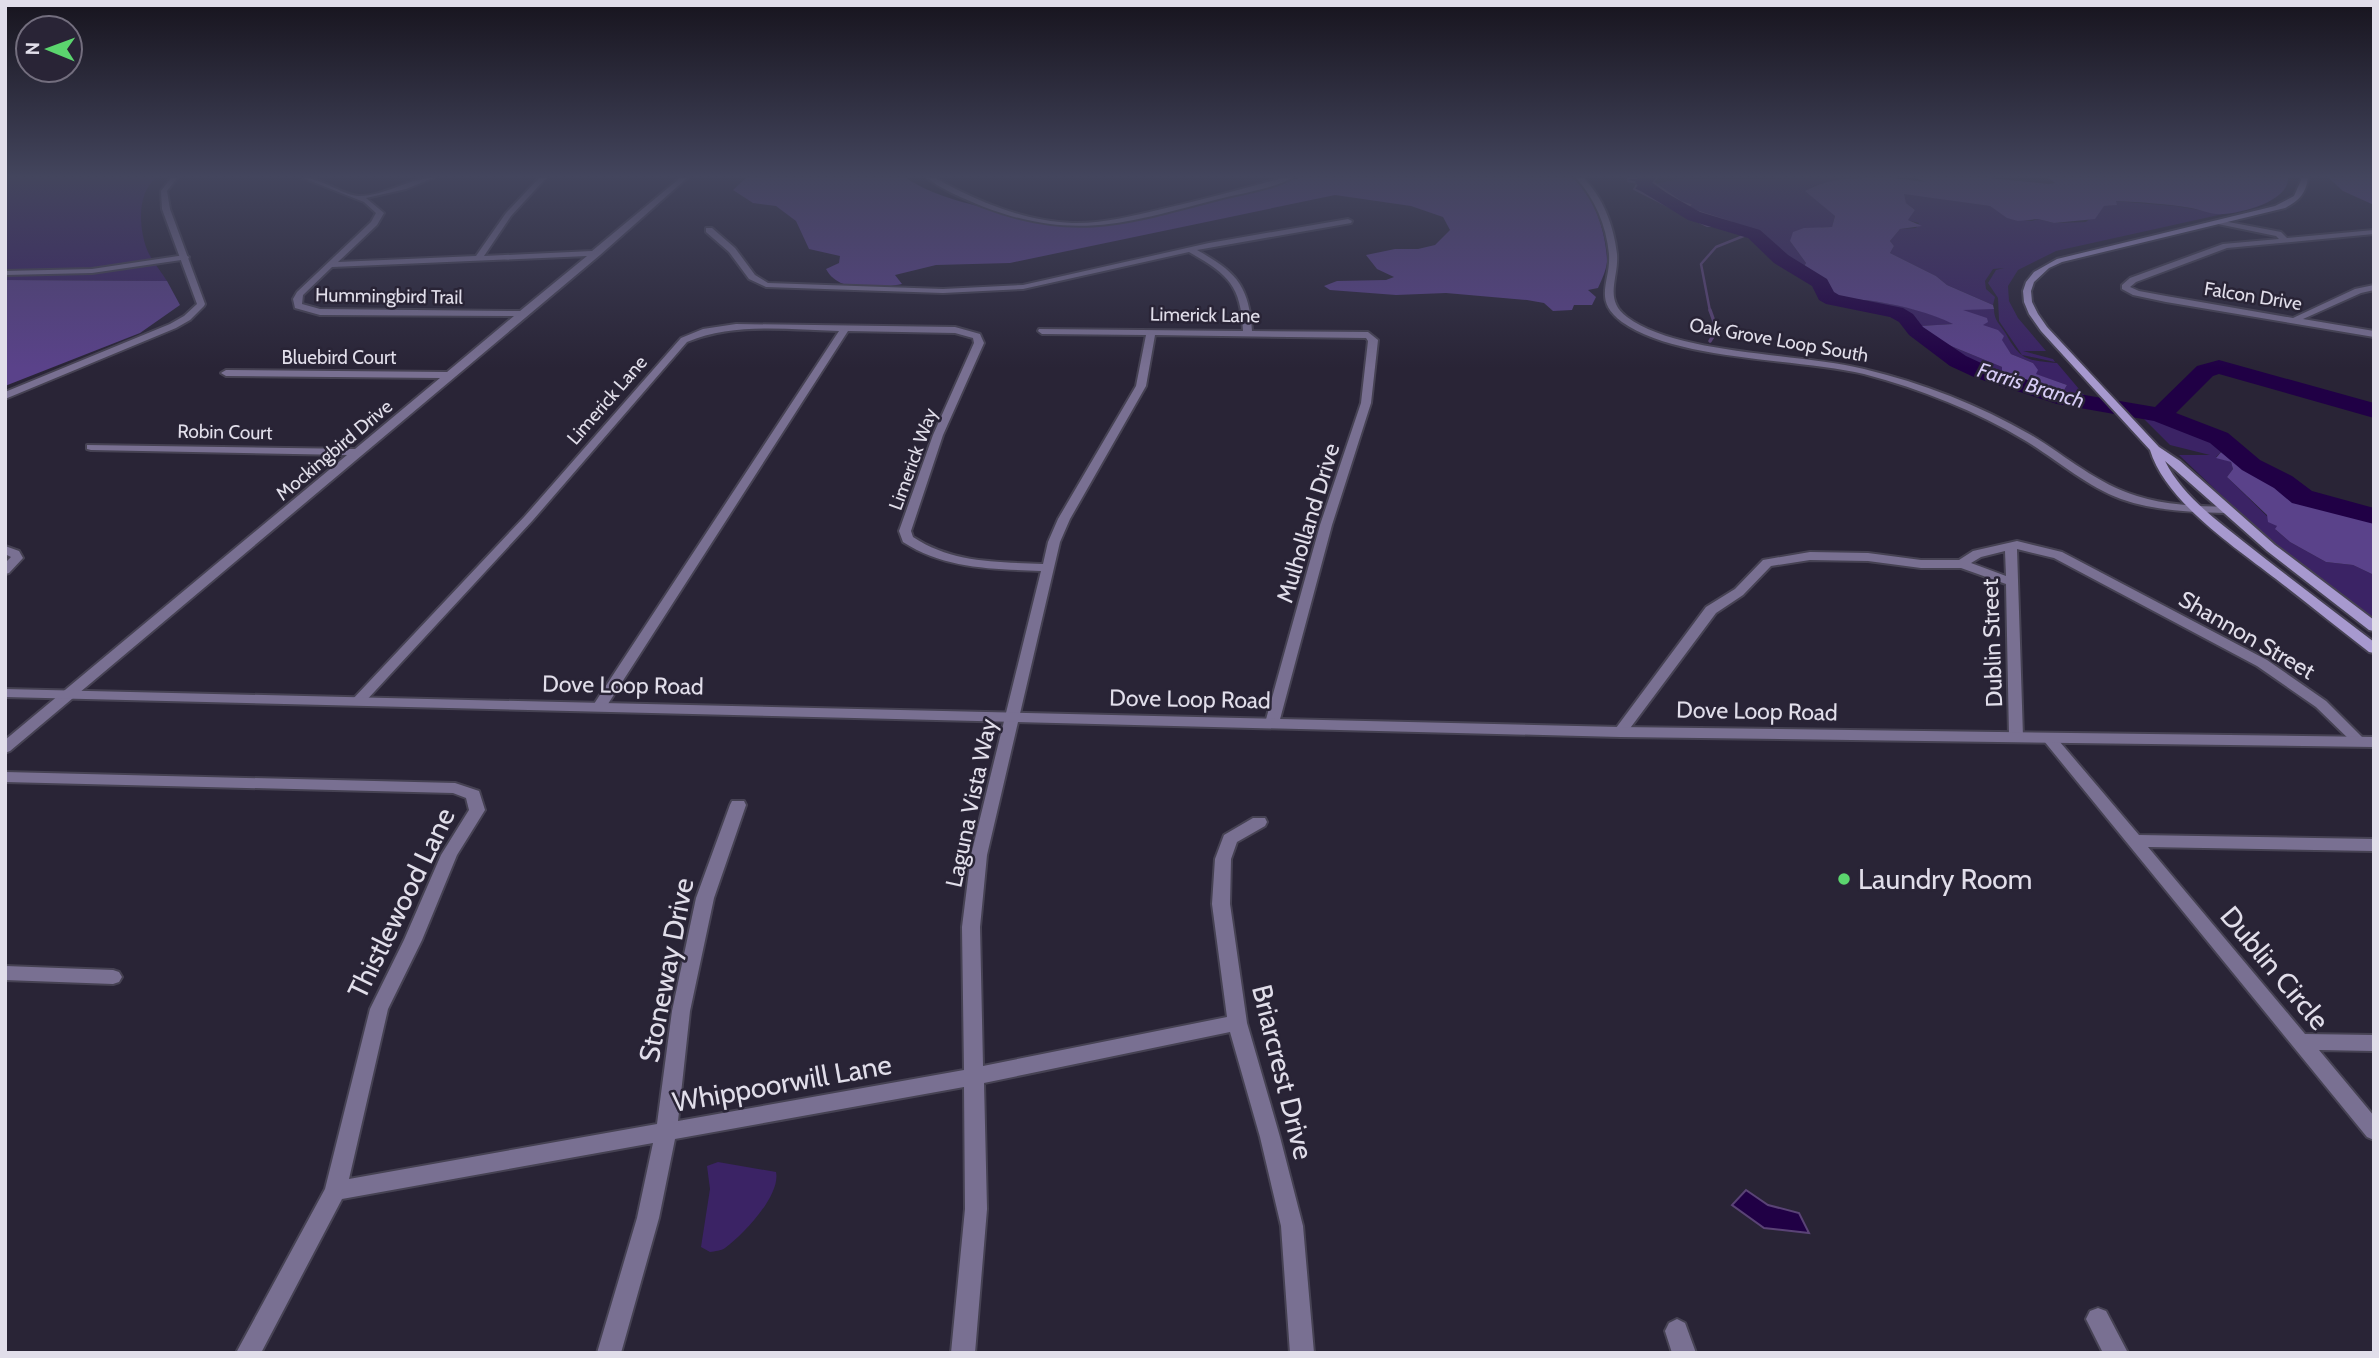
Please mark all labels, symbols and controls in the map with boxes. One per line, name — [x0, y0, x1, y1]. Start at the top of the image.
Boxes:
north arrow — [14, 14, 84, 84]
text: N — [21, 42, 44, 56]
street label: Falcon Drive — [2202, 277, 2304, 315]
street label: Hummingbird Trail — [315, 283, 464, 309]
street label: Limerick Lane — [1150, 303, 1261, 327]
street label: Oak Grove Loop South — [1688, 313, 1870, 367]
street label: Bluebird Court — [282, 346, 397, 369]
street label: Limerick Lane — [562, 351, 652, 449]
water label: Farris Branch — [1975, 357, 2087, 413]
street label: Mockingbird Drive — [271, 395, 397, 505]
street label: Limerick Way — [884, 404, 942, 513]
street label: Robin Court — [177, 420, 273, 444]
street label: Mulholland Drive — [1270, 440, 1346, 606]
street label: Dublin Street — [1976, 578, 2008, 708]
street label: Shannon Street — [2174, 585, 2320, 685]
street label: Dove Loop Road — [542, 670, 704, 700]
street label: Dove Loop Road — [1109, 684, 1271, 714]
street label: Dove Loop Road — [1676, 696, 1838, 726]
street label: Laguna Vista Way — [939, 716, 1003, 890]
street label: Thistlewood Lane — [340, 802, 462, 1004]
place label: Laundry Room — [1858, 862, 2032, 896]
marker: Laundry Room — [1836, 871, 1852, 887]
street label: Stoneway Drive — [631, 875, 701, 1065]
street label: Dublin Circle — [2213, 899, 2337, 1037]
street label: Briarcrest Drive — [1245, 981, 1321, 1163]
street label: Whippoorwill Lane — [670, 1047, 894, 1119]

